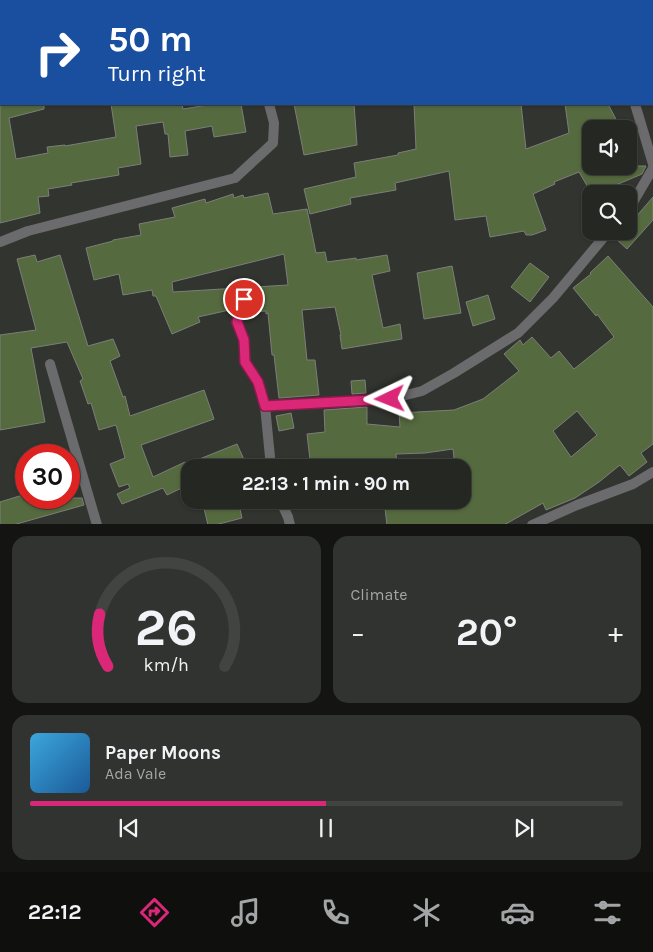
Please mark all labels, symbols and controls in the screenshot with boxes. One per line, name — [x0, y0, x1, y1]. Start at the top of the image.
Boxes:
text: 50 m — [108, 19, 193, 60]
icon: right — [25, 20, 90, 85]
text: Turn right — [108, 61, 206, 87]
map controls — [582, 120, 637, 240]
button: sound — [582, 120, 637, 175]
button: search — [582, 185, 637, 240]
pin — [223, 278, 265, 320]
icon: arrive — [230, 285, 258, 313]
position arrow — [363, 372, 415, 424]
speed limit sign: 30 — [15, 444, 80, 509]
text: 22:13 · 1 min · 90 m — [242, 473, 410, 495]
text: Climate — [351, 585, 408, 604]
text: 26 — [135, 597, 198, 658]
text: 20° — [456, 610, 518, 655]
text: − — [351, 616, 365, 649]
text: + — [608, 616, 623, 649]
text: km/h — [144, 655, 189, 676]
text: Paper Moons — [105, 742, 221, 764]
text: Ada Vale — [105, 764, 166, 783]
icon: previous — [115, 814, 143, 842]
icon: pause — [312, 814, 340, 842]
icon: next — [510, 814, 538, 842]
icon: directions — [137, 895, 172, 930]
icon: music — [228, 895, 263, 930]
icon: phone — [318, 895, 353, 930]
icon: climate — [409, 895, 444, 930]
icon: car — [500, 895, 535, 930]
icon: filters — [590, 895, 625, 930]
text: 22:12 — [28, 899, 82, 925]

